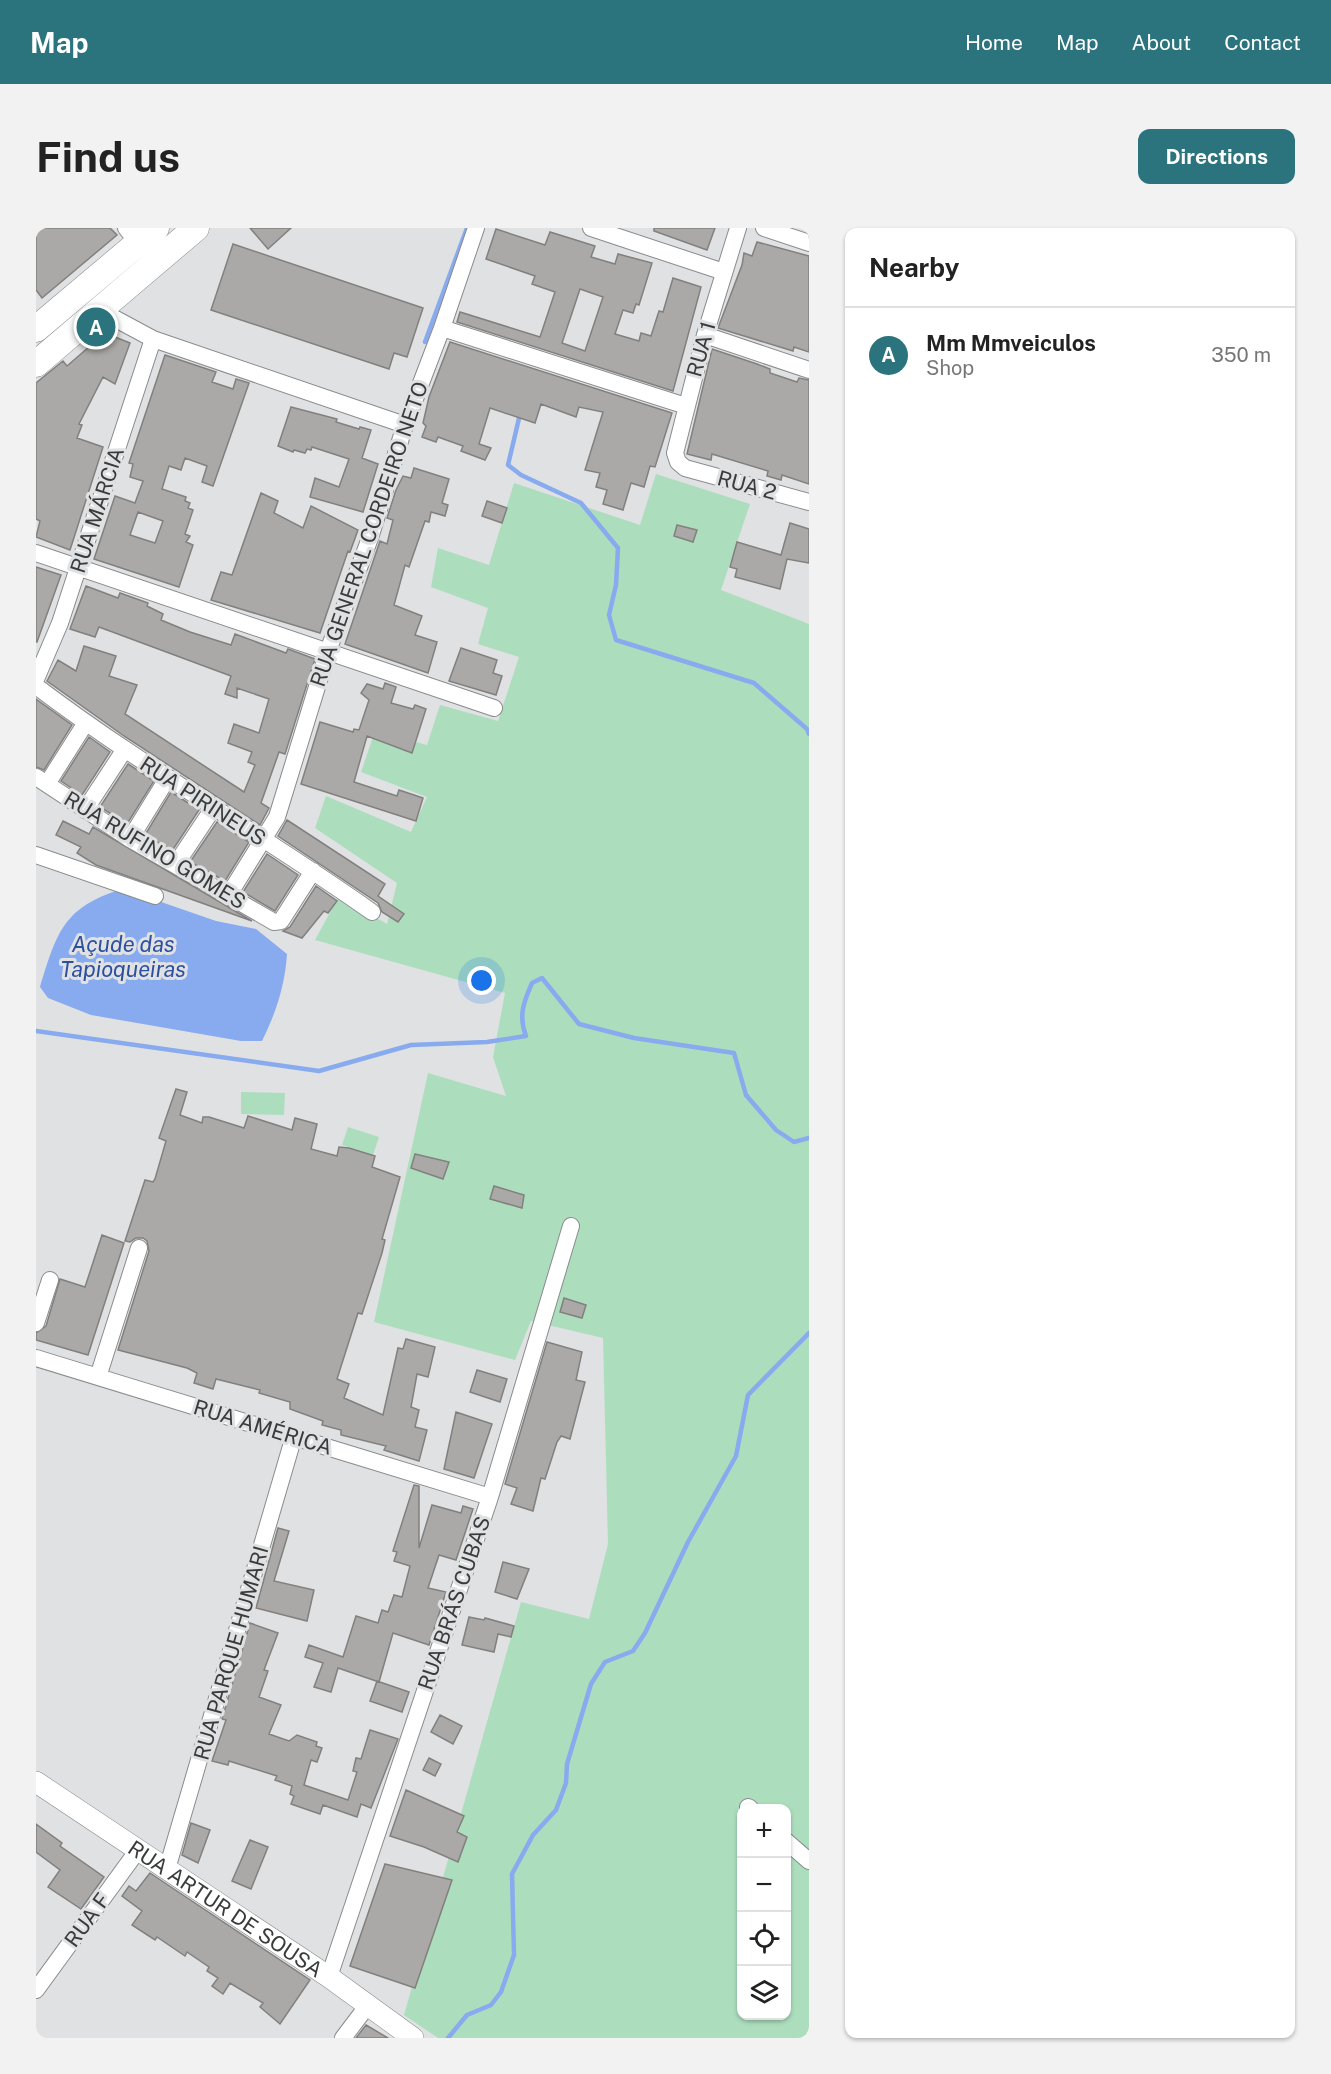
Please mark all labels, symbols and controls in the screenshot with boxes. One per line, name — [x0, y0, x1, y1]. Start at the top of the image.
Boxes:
text: Map — [30, 26, 89, 59]
text: Home — [965, 30, 1023, 55]
text: Map — [1056, 30, 1099, 55]
text: About — [1132, 30, 1191, 55]
text: Contact — [1224, 30, 1301, 55]
button: Directions — [1138, 129, 1295, 184]
text: Find us — [36, 132, 180, 181]
text: Nearby — [869, 252, 959, 283]
pin: A — [76, 304, 116, 350]
street label: RUA 1 — [681, 318, 721, 380]
text: Mm Mmveiculos — [926, 330, 1096, 356]
text: A — [881, 343, 896, 367]
text: 350 m — [1211, 343, 1271, 367]
text: Shop — [926, 356, 974, 380]
street label: RUA GENERAL CORDEIRO NETO — [305, 378, 433, 690]
street label: RUA MÁRCIA — [65, 444, 129, 576]
street label: RUA 2 — [715, 465, 779, 505]
street label: RUA PIRINEUS — [135, 751, 271, 851]
street label: RUA RUFINO GOMES — [60, 786, 250, 914]
water label: Açude das Tapioqueiras — [60, 931, 186, 982]
your location — [467, 966, 496, 995]
street label: RUA AMÉRICA — [191, 1394, 335, 1460]
street label: RUA BRÁS CUBAS — [413, 1513, 495, 1693]
street label: RUA PARQUE HUMARI — [188, 1543, 274, 1763]
map controls — [737, 1804, 791, 2020]
button: + — [737, 1804, 791, 1858]
street label: RUA ARTUR DE SOUSA — [124, 1835, 328, 1982]
button: − — [737, 1858, 791, 1912]
street label: RUA F — [59, 1888, 115, 1952]
button: locate — [737, 1912, 791, 1966]
button: layers — [737, 1966, 791, 2020]

